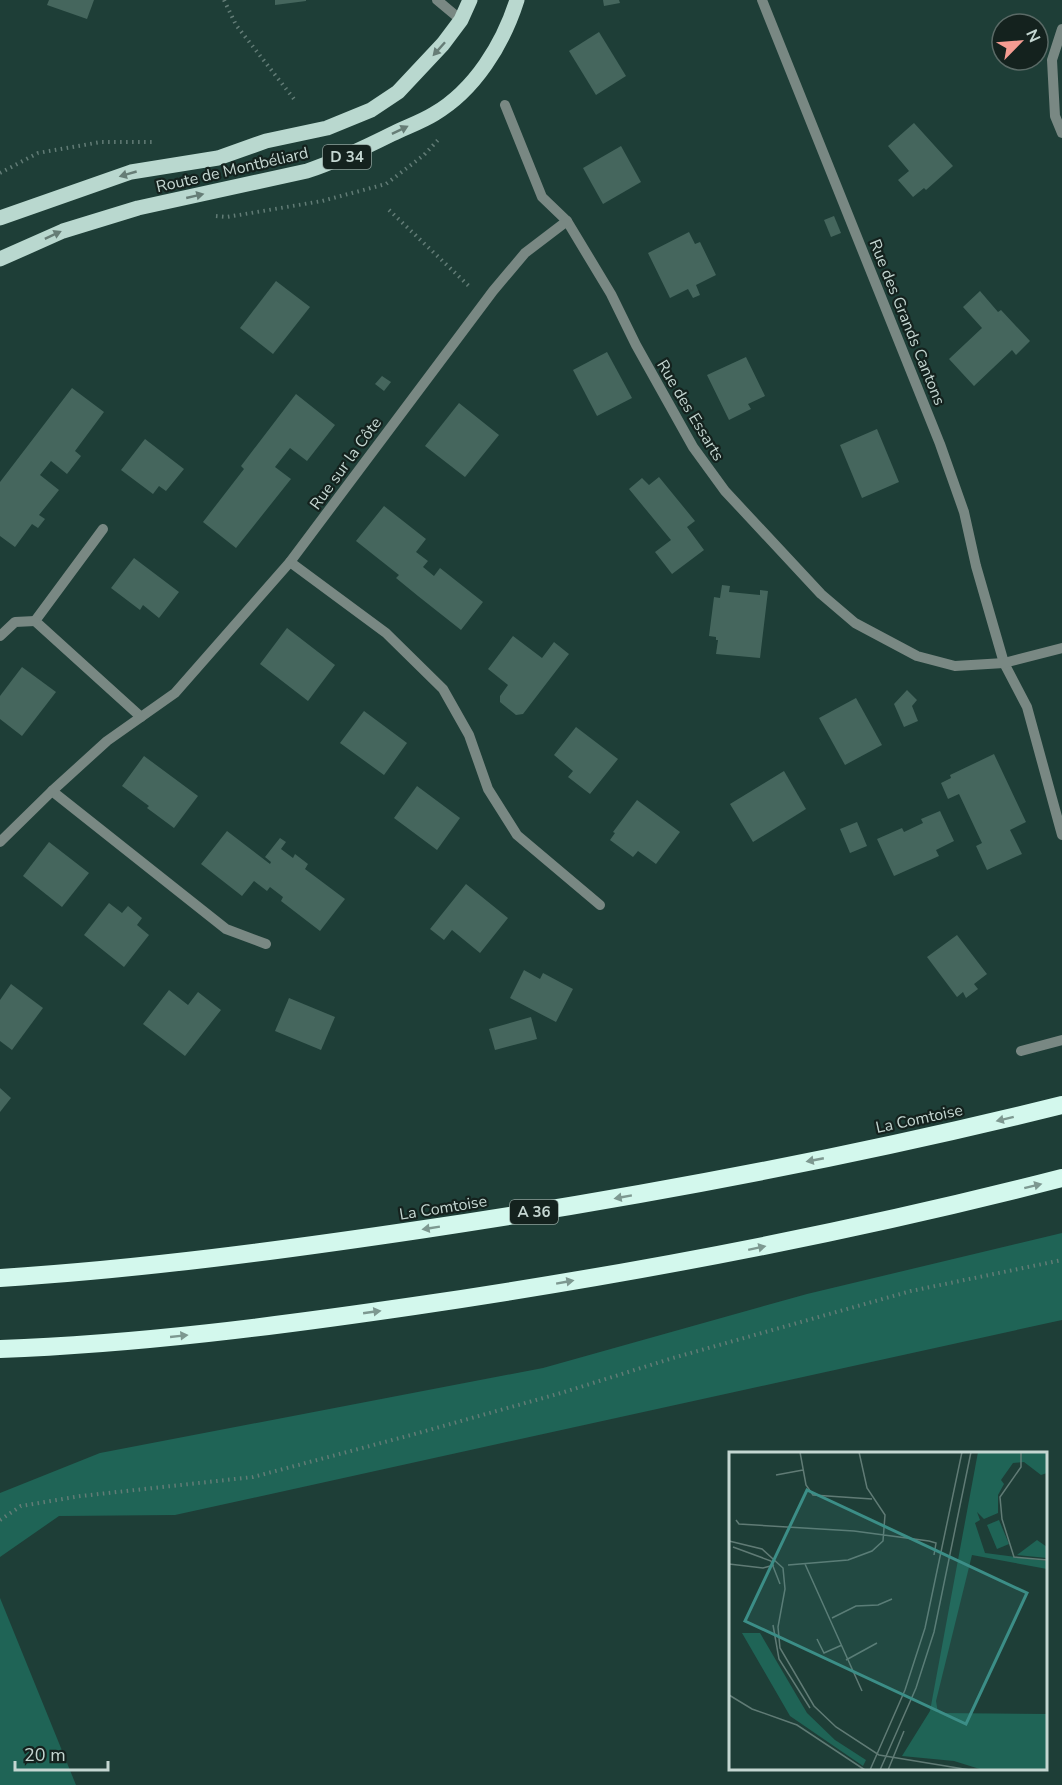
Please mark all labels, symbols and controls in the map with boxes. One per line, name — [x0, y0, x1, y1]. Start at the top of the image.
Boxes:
north arrow — [990, 12, 1050, 72]
text: N — [1020, 26, 1045, 46]
one-way arrow — [433, 41, 446, 56]
one-way arrow — [391, 126, 408, 135]
street label: Route de Montbéliard — [154, 142, 310, 198]
road number: D 34 — [323, 145, 371, 169]
one-way arrow — [119, 169, 137, 179]
one-way arrow — [186, 190, 205, 200]
one-way arrow — [45, 230, 63, 240]
street label: Rue des Grands Cantons — [864, 236, 950, 409]
street label: Rue des Essarts — [651, 356, 729, 465]
street label: Rue sur la Côte — [305, 413, 387, 514]
street label: La Comtoise — [874, 1099, 965, 1139]
one-way arrow — [996, 1114, 1014, 1124]
one-way arrow — [805, 1156, 824, 1165]
one-way arrow — [1023, 1180, 1042, 1190]
street label: La Comtoise — [398, 1190, 489, 1226]
one-way arrow — [613, 1193, 632, 1202]
road number: A 36 — [510, 1200, 558, 1224]
one-way arrow — [421, 1224, 440, 1233]
one-way arrow — [747, 1243, 766, 1252]
one-way arrow — [555, 1278, 574, 1287]
one-way arrow — [363, 1307, 382, 1316]
one-way arrow — [169, 1331, 188, 1341]
inset map — [729, 1452, 1047, 1770]
scale bar — [15, 1734, 108, 1772]
text: 20 m — [24, 1743, 66, 1767]

